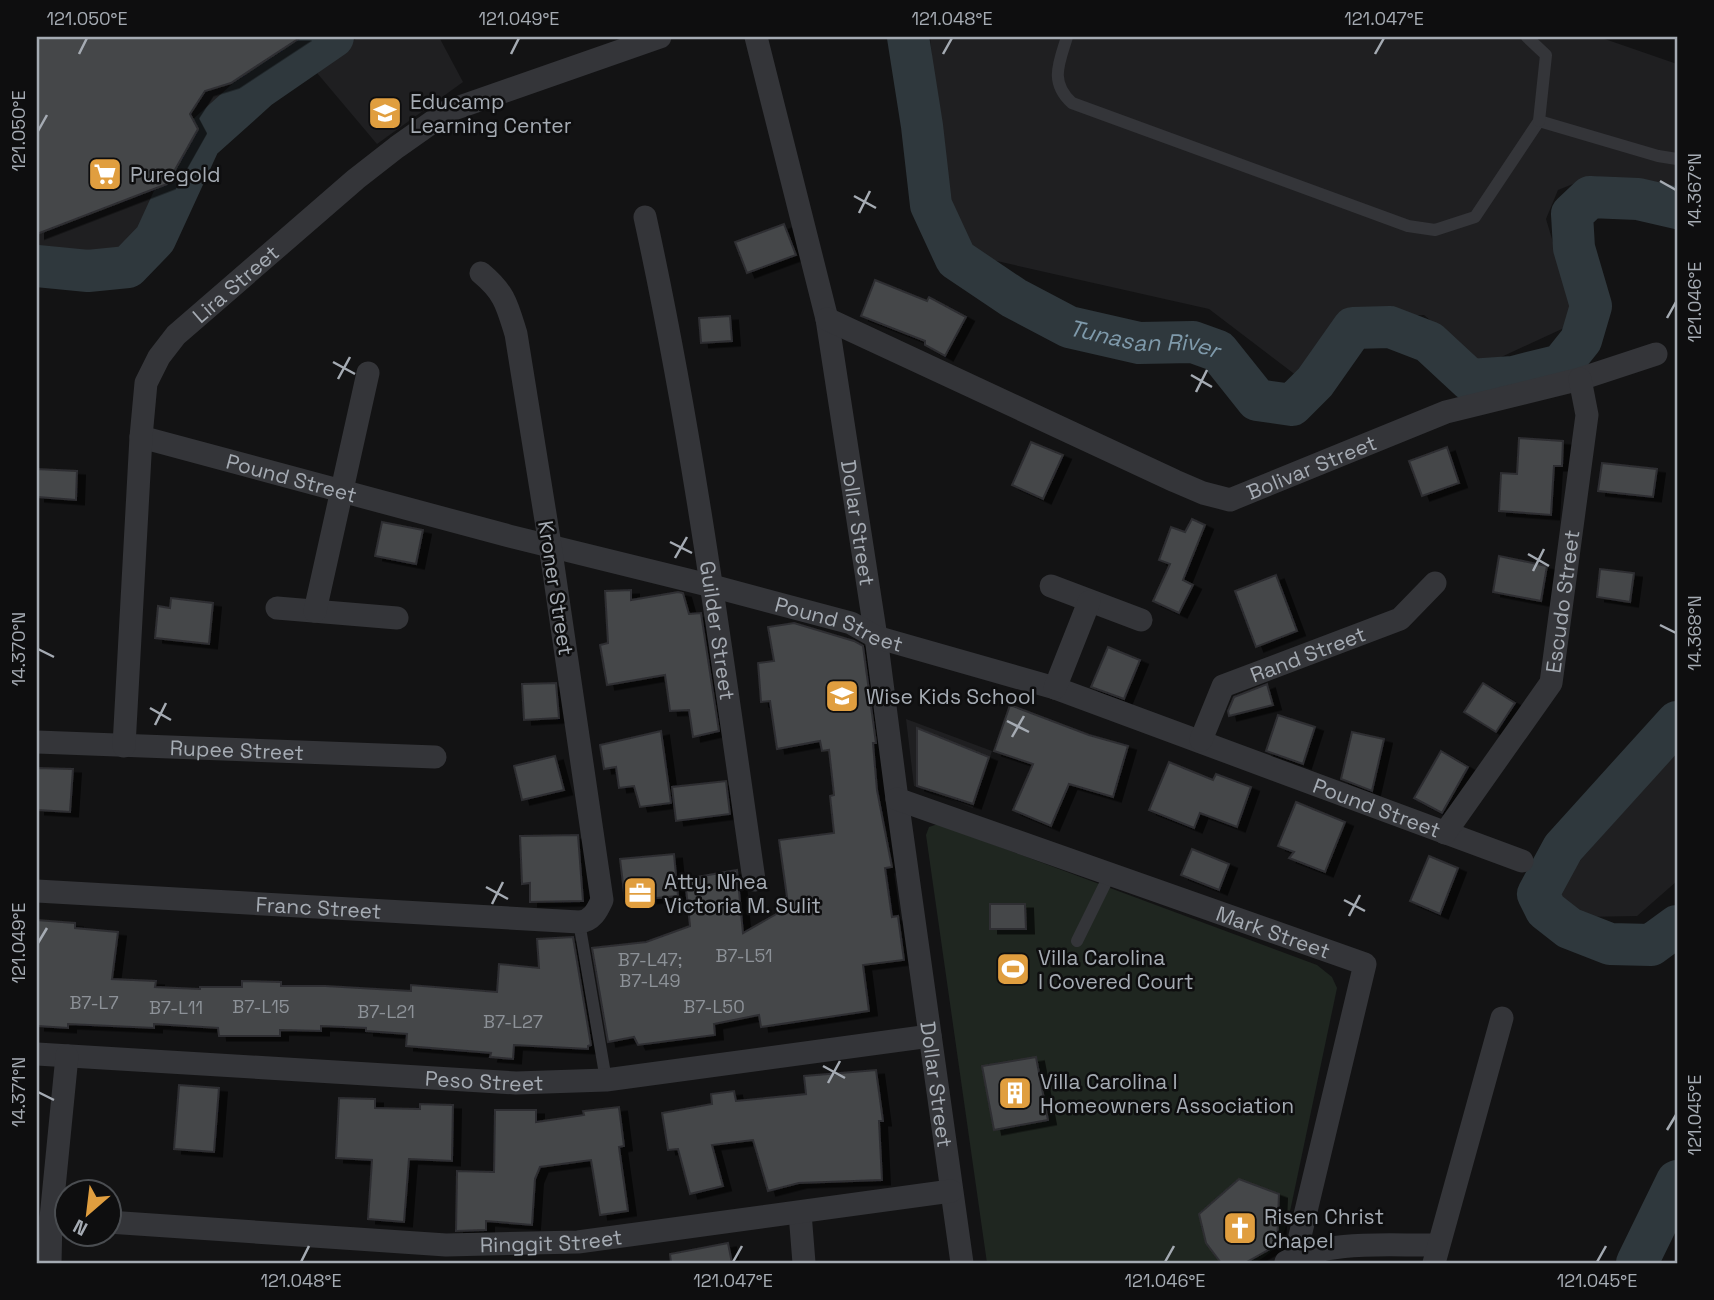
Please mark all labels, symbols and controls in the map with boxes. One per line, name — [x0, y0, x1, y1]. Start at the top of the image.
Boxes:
text: 121.050°E — [46, 7, 128, 30]
text: 121.049°E — [479, 7, 559, 30]
text: 121.048°E — [911, 7, 993, 30]
text: 121.047°E — [1344, 7, 1424, 30]
place label: Educamp Learning Center — [410, 88, 572, 139]
text: 121.050°E — [7, 90, 30, 172]
school or university icon: Educamp Learning Center — [366, 94, 404, 132]
text: 14.367°N — [1683, 153, 1706, 227]
supermarket icon: Puregold — [86, 155, 124, 193]
place label: Puregold — [130, 161, 221, 188]
street label: Lira Street — [186, 239, 284, 329]
text: 121.046°E — [1683, 262, 1706, 342]
water label: Tunasan River — [1066, 312, 1226, 366]
street label: Bolivar Street — [1242, 428, 1380, 505]
street label: Pound Street — [223, 447, 360, 508]
street label: Dollar Street — [835, 458, 881, 588]
street label: Kroner Street — [532, 519, 580, 657]
street label: Escudo Street — [1539, 528, 1585, 675]
street label: Guilder Street — [694, 559, 742, 702]
street label: Pound Street — [772, 590, 906, 658]
text: 14.368°N — [1683, 595, 1706, 671]
text: 14.370°N — [7, 612, 30, 686]
street label: Rand Street — [1246, 620, 1369, 688]
school or university icon: Wise Kids School — [823, 677, 861, 715]
place label: Wise Kids School — [866, 683, 1036, 710]
street label: Rupee Street — [169, 734, 304, 766]
street label: Pound Street — [1309, 771, 1444, 843]
place label: Atty. Nhea Victoria M. Sulit — [664, 868, 821, 919]
office icon: Atty. Nhea Victoria M. Sulit — [621, 874, 659, 912]
street label: Franc Street — [255, 890, 382, 924]
street label: Mark Street — [1213, 899, 1334, 964]
text: 121.049°E — [7, 903, 30, 983]
house number: B7-L51 — [715, 944, 773, 967]
place label: Villa Carolina I Covered Court — [1038, 944, 1194, 995]
house number: B7-L47; B7-L49 — [618, 948, 682, 992]
sports icon: Villa Carolina I Covered Court — [994, 950, 1032, 988]
house number: B7-L7 — [69, 991, 119, 1014]
house number: B7-L15 — [232, 995, 290, 1018]
house number: B7-L50 — [683, 995, 745, 1018]
house number: B7-L11 — [149, 996, 203, 1019]
house number: B7-L21 — [357, 1000, 415, 1023]
house number: B7-L27 — [483, 1010, 543, 1033]
street label: Dollar Street — [915, 1020, 959, 1149]
text: 14.371°N — [7, 1057, 30, 1127]
street label: Peso Street — [424, 1064, 544, 1097]
place label: Villa Carolina I Homeowners Association — [1040, 1068, 1294, 1119]
building icon: Villa Carolina I Homeowners Association — [996, 1074, 1034, 1112]
text: 121.045°E — [1683, 1075, 1706, 1155]
north arrow — [52, 1178, 122, 1248]
place label: Risen Christ Chapel — [1264, 1203, 1384, 1254]
church icon: Risen Christ Chapel — [1221, 1209, 1259, 1247]
text: N — [69, 1214, 92, 1242]
street label: Ringgit Street — [480, 1223, 624, 1258]
text: 121.048°E — [260, 1269, 342, 1292]
text: 121.047°E — [693, 1269, 773, 1292]
text: 121.046°E — [1125, 1269, 1205, 1292]
text: 121.045°E — [1557, 1269, 1637, 1292]

